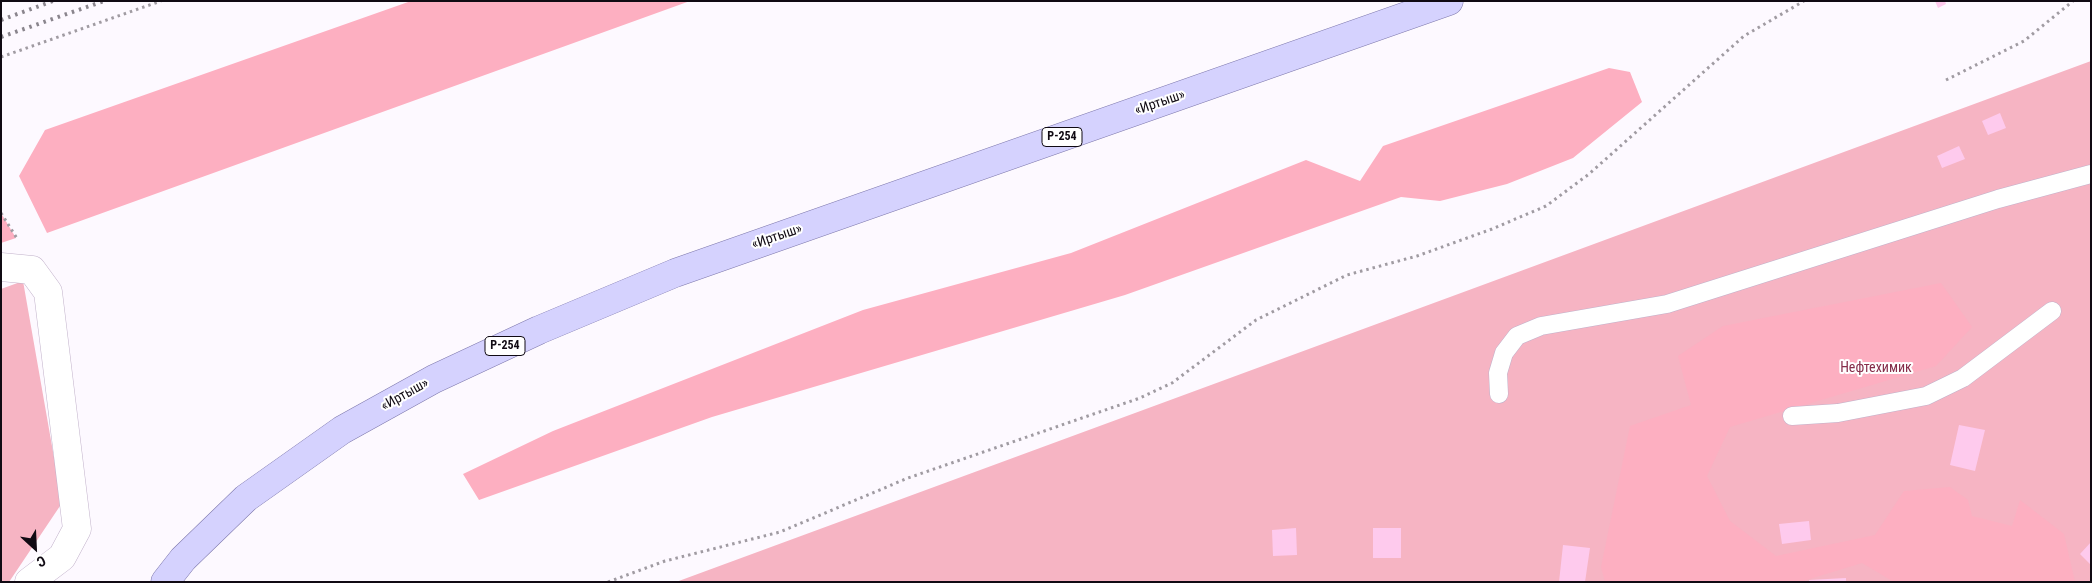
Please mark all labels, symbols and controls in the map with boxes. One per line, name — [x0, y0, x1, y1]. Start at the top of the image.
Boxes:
street label: «Иртыш» — [1133, 87, 1187, 119]
road number: Р-254 — [1042, 128, 1082, 146]
street label: «Иртыш» — [750, 221, 804, 253]
road number: Р-254 — [485, 336, 525, 356]
park label: Нефтехимик — [1840, 360, 1912, 376]
street label: «Иртыш» — [378, 375, 432, 415]
north arrow — [10, 523, 60, 573]
text: С — [34, 553, 48, 571]

